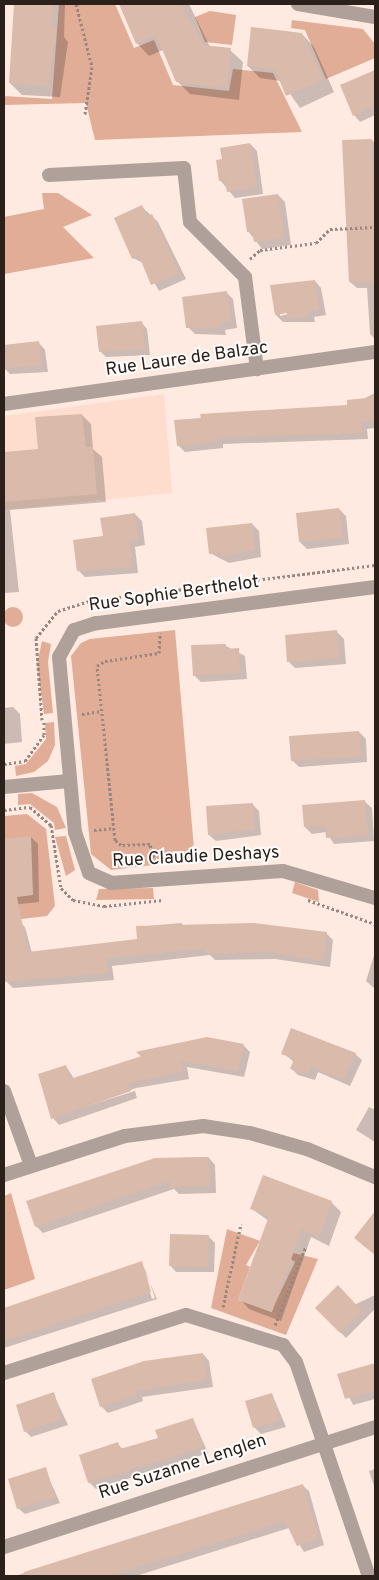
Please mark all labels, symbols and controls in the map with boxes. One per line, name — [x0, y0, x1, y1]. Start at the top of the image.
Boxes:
street label: Rue Laure de Balzac — [104, 338, 270, 382]
street label: Rue Sophie Berthelot — [87, 572, 261, 618]
street label: Rue Claudie Deshays — [112, 843, 280, 873]
street label: Rue Suzanne Lenglen — [96, 1431, 270, 1505]

